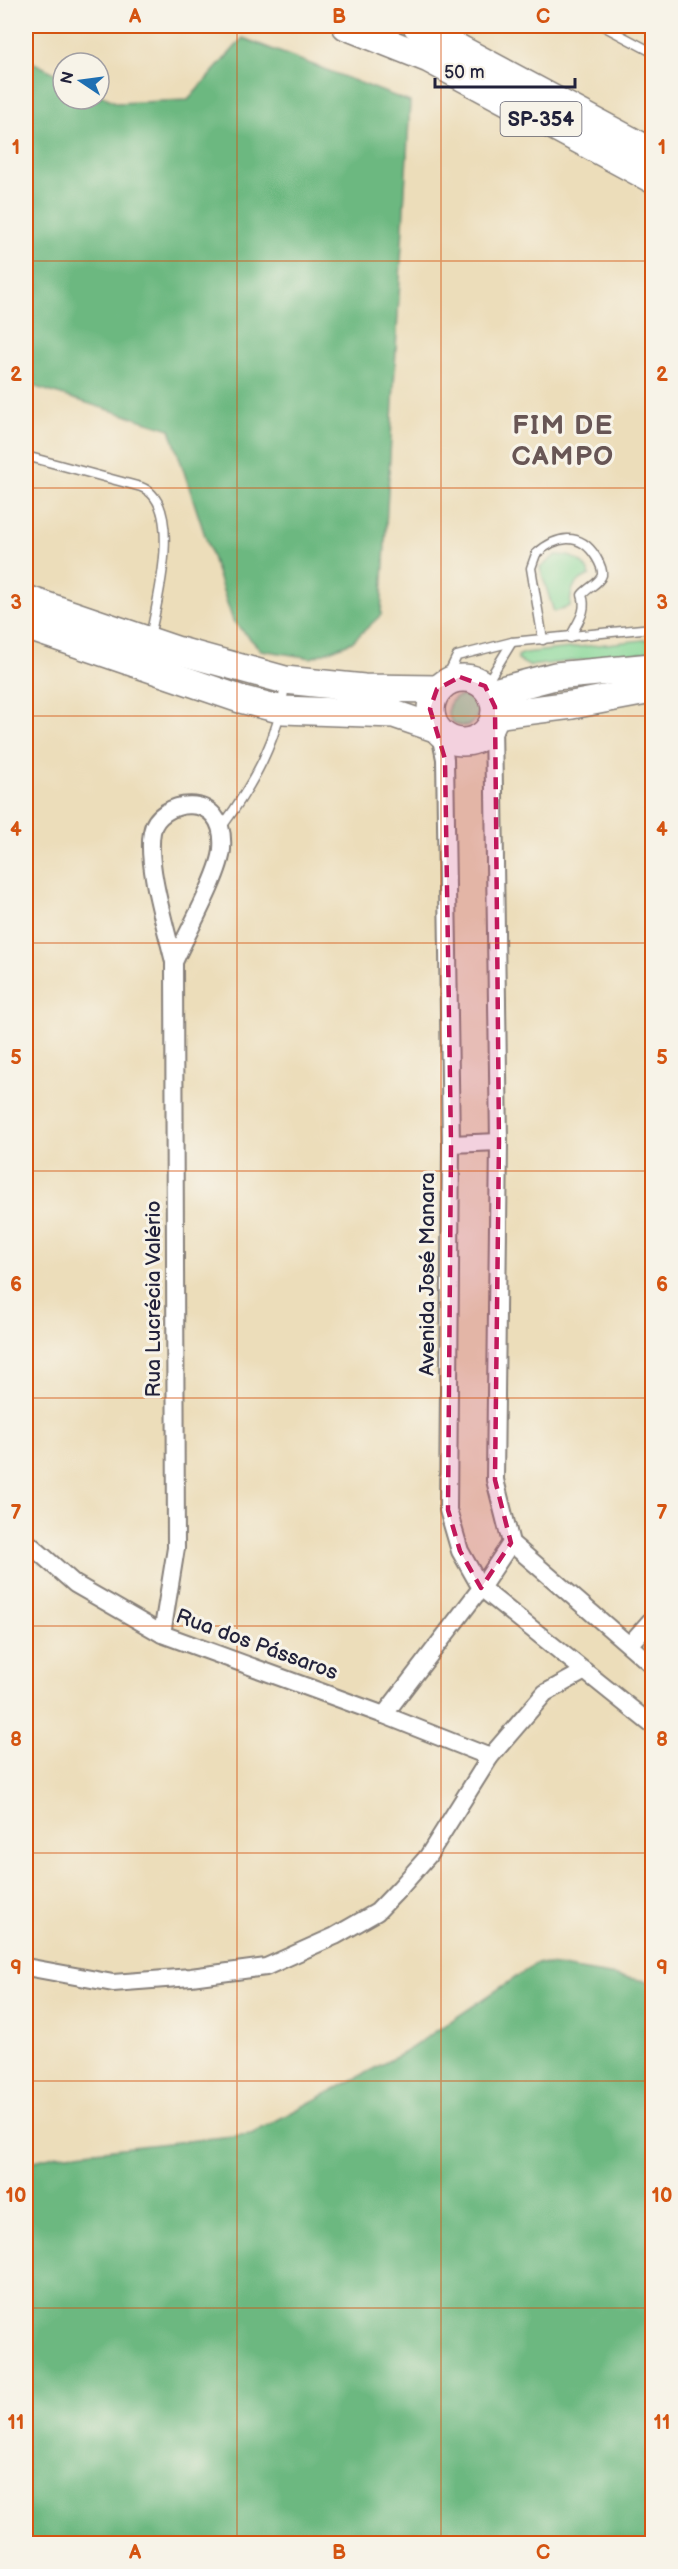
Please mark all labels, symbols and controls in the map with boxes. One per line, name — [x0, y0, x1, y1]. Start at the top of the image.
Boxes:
text: A — [128, 5, 142, 29]
text: B — [332, 5, 346, 29]
text: C — [536, 5, 550, 29]
north arrow — [51, 51, 111, 111]
scale bar — [435, 51, 574, 89]
text: 50 m — [444, 62, 485, 83]
text: N — [57, 70, 78, 86]
road number: SP-354 — [500, 102, 582, 136]
text: 1 — [12, 136, 20, 160]
text: 1 — [658, 136, 666, 160]
text: 2 — [10, 363, 22, 387]
text: 2 — [656, 363, 668, 387]
district label: FIM DE CAMPO — [511, 410, 615, 473]
text: 3 — [10, 591, 22, 615]
text: 3 — [656, 591, 668, 615]
text: 4 — [10, 818, 22, 842]
text: 4 — [656, 818, 668, 842]
text: 5 — [10, 1046, 22, 1070]
text: 5 — [656, 1046, 668, 1070]
street label: Avenida José Manara — [415, 1172, 440, 1376]
street label: Rua Lucrécia Valério — [141, 1201, 166, 1397]
text: 6 — [10, 1273, 22, 1297]
text: 6 — [656, 1273, 668, 1297]
text: 7 — [10, 1501, 22, 1525]
text: 7 — [656, 1501, 668, 1525]
street label: Rua dos Pássaros — [172, 1604, 341, 1685]
text: 8 — [10, 1728, 22, 1752]
text: 8 — [656, 1728, 668, 1752]
text: 9 — [10, 1956, 22, 1980]
text: 9 — [656, 1956, 668, 1980]
text: 10 — [6, 2184, 26, 2208]
text: 10 — [652, 2184, 672, 2208]
text: 11 — [8, 2411, 24, 2435]
text: 11 — [654, 2411, 670, 2435]
text: A — [128, 2541, 142, 2565]
text: B — [332, 2541, 346, 2565]
text: C — [536, 2541, 550, 2565]

